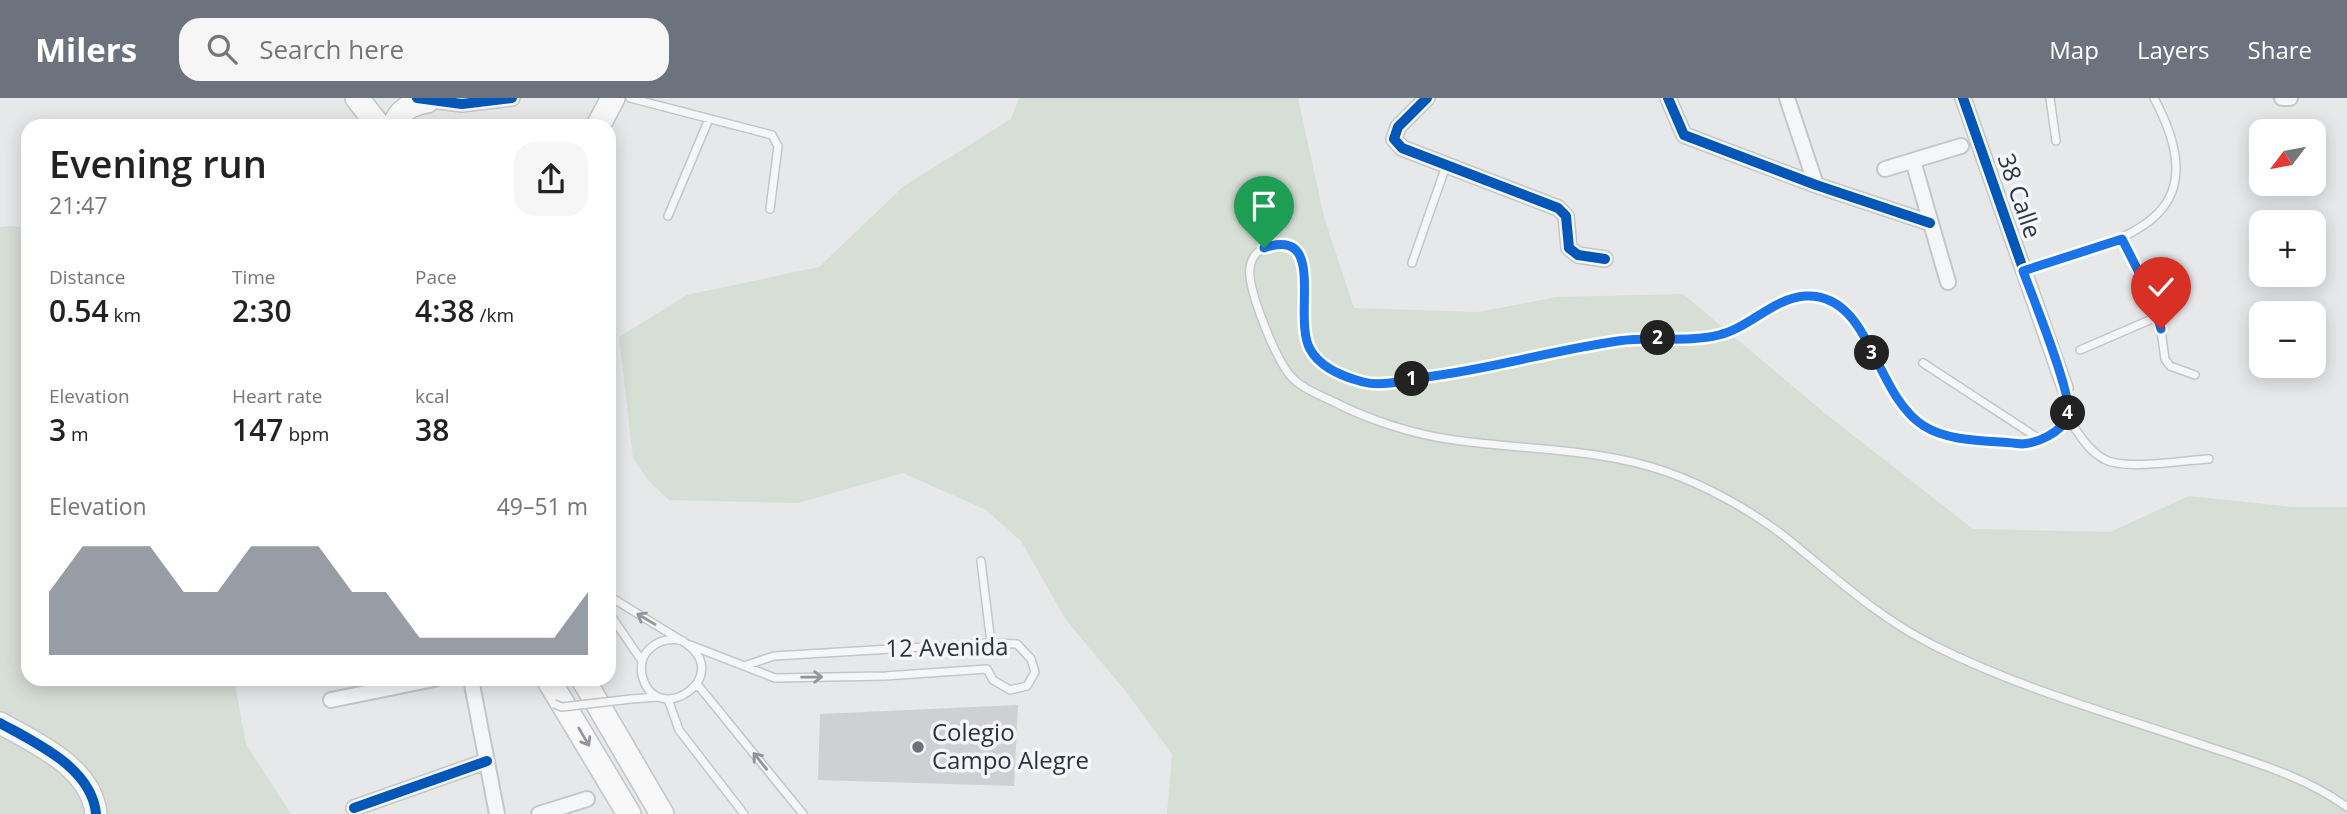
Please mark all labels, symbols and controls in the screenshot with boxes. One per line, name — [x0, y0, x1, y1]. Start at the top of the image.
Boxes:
search box — [179, 18, 669, 81]
text: Milers — [35, 27, 137, 72]
icon: search — [203, 30, 241, 68]
text: Search here — [259, 31, 404, 67]
text: Map — [2049, 33, 2099, 66]
text: Layers — [2137, 33, 2210, 66]
text: Share — [2248, 33, 2312, 66]
north arrow — [2249, 119, 2326, 196]
map controls — [2249, 119, 2326, 378]
text: Evening run — [49, 137, 267, 189]
button: share — [514, 142, 588, 216]
street label: 38 Calle — [1991, 149, 2050, 242]
pin — [1234, 176, 1294, 248]
icon: arrive — [1245, 187, 1283, 225]
text: 21:47 — [49, 189, 108, 221]
button: + — [2249, 210, 2326, 287]
pin — [2131, 257, 2191, 329]
text: Distance — [49, 264, 125, 290]
text: Time — [232, 264, 276, 290]
text: Pace — [415, 264, 457, 290]
icon: check — [2142, 268, 2180, 306]
text: 0.54 — [49, 290, 109, 331]
text: 2:30 — [232, 290, 292, 331]
text: 4:38 — [415, 290, 475, 331]
button: − — [2249, 301, 2326, 378]
text: km — [109, 302, 141, 328]
text: /km — [475, 302, 514, 328]
pin: 2 — [1640, 320, 1676, 356]
text: 2 — [1652, 324, 1663, 350]
pin: 3 — [1854, 336, 1890, 370]
text: 3 — [1866, 339, 1877, 365]
pin: 1 — [1394, 362, 1430, 396]
text: 1 — [1406, 365, 1417, 391]
text: Elevation — [49, 383, 130, 409]
text: Heart rate — [232, 383, 322, 409]
text: kcal — [415, 383, 449, 409]
pin: 4 — [2050, 396, 2086, 430]
text: 4 — [2062, 399, 2073, 425]
text: 3 — [49, 409, 66, 450]
text: 147 — [232, 409, 283, 450]
text: 38 — [415, 409, 449, 450]
text: m — [66, 421, 89, 447]
text: bpm — [283, 421, 329, 447]
text: Elevation — [49, 490, 147, 522]
text: 49–51 m — [497, 490, 588, 522]
one-way arrow — [636, 611, 656, 625]
street label: 12 Avenida — [885, 629, 1009, 664]
one-way arrow — [801, 670, 824, 684]
place label: Colegio Campo Alegre — [932, 715, 1089, 776]
one-way arrow — [578, 726, 591, 747]
marker: Colegio Campo Alegre — [910, 739, 926, 755]
one-way arrow — [753, 752, 768, 770]

